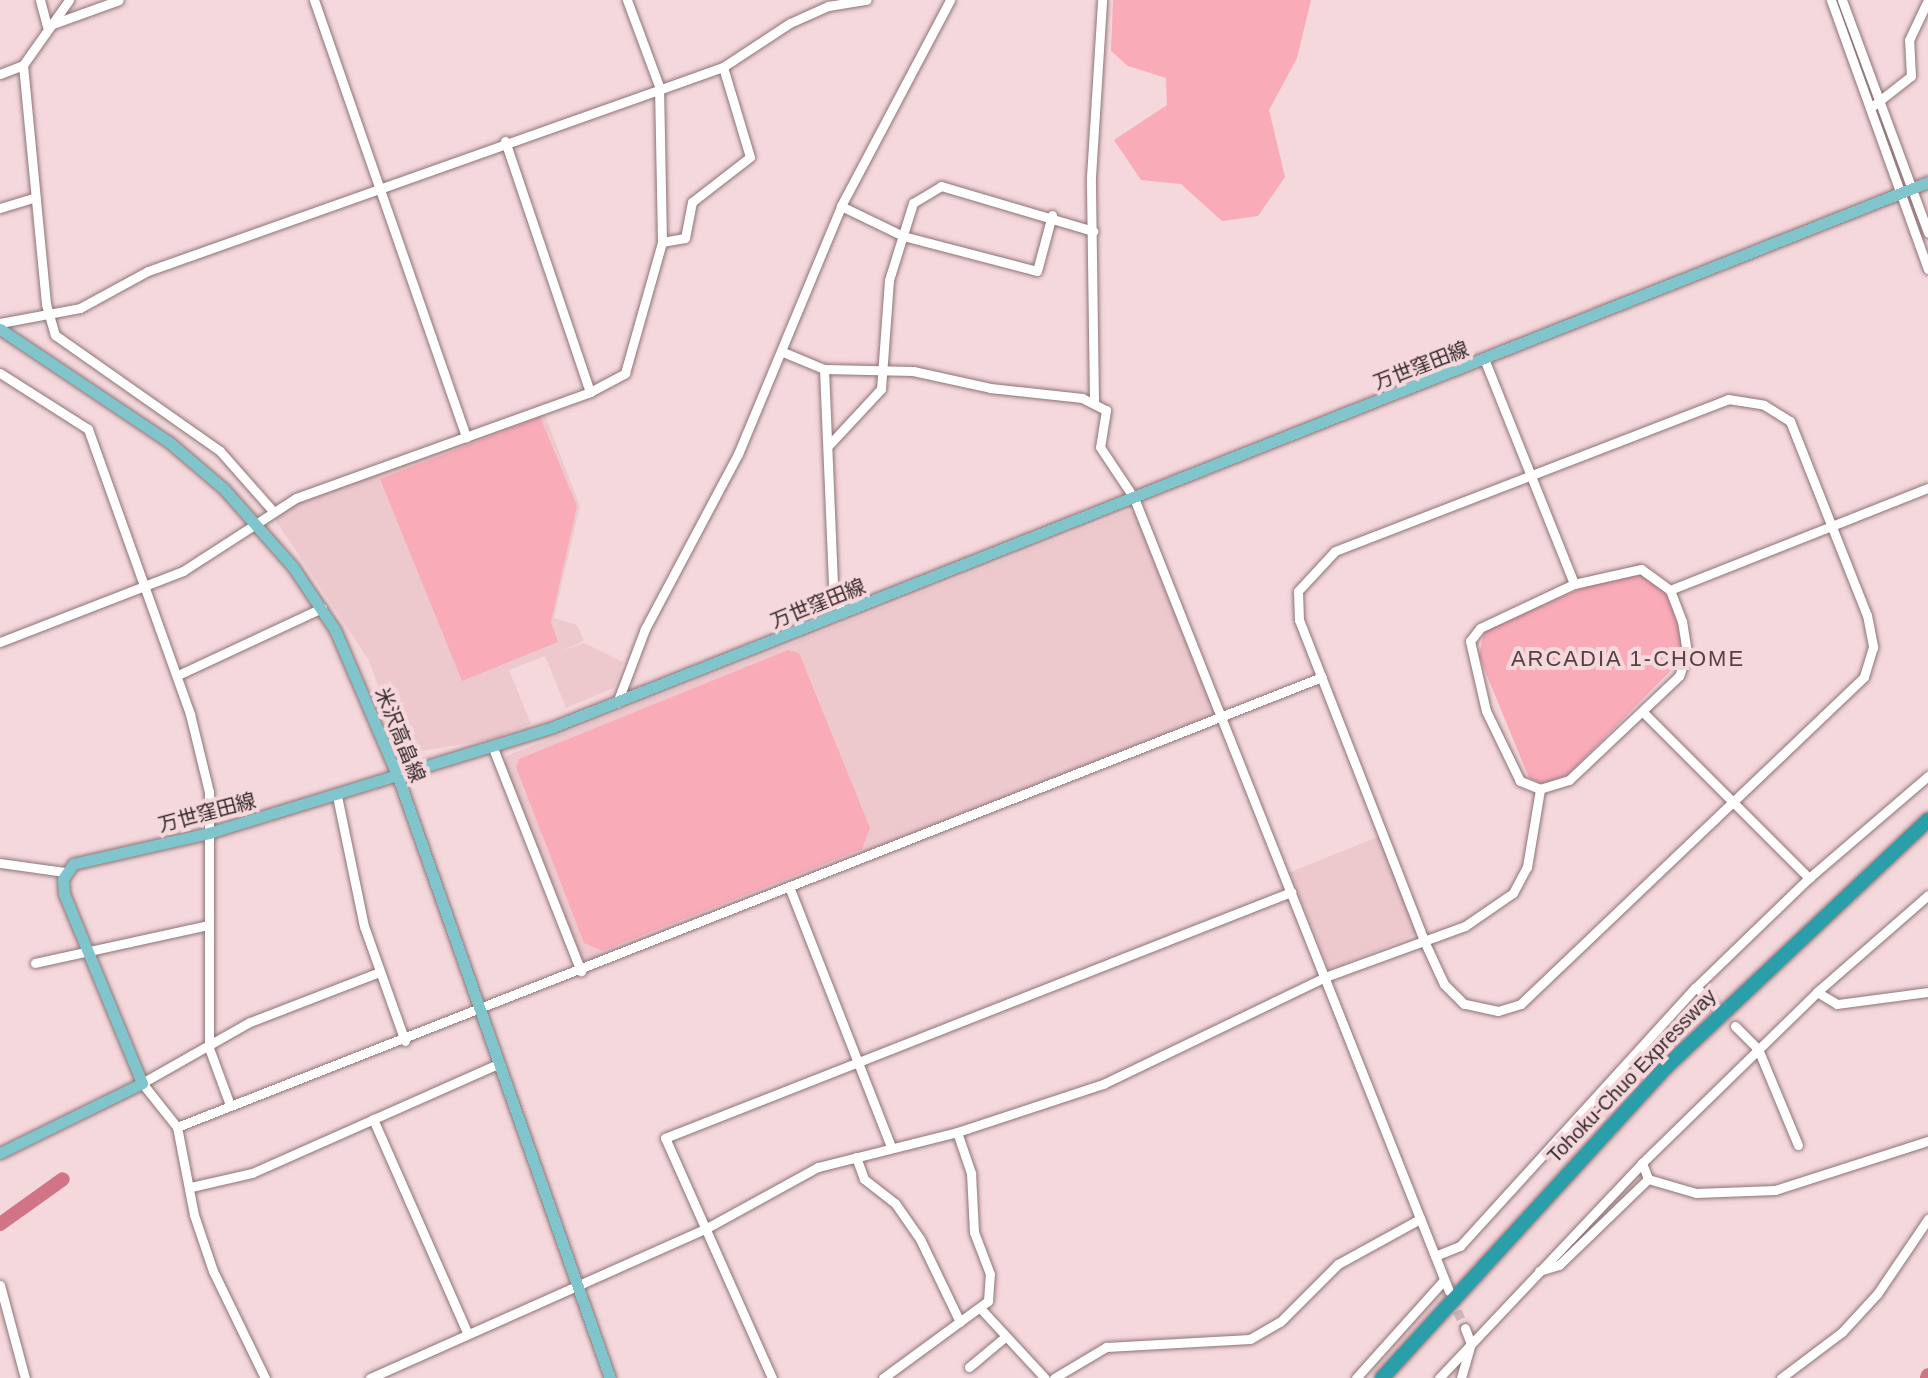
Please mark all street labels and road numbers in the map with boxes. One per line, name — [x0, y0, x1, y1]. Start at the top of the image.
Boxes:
street label: 万世窪田線 — [1370, 337, 1472, 395]
street label: 万世窪田線 — [767, 574, 869, 634]
street label: 米沢高畠線 — [370, 684, 430, 786]
street label: 万世窪田線 — [156, 788, 258, 838]
street label: Tohoku-Chuo Expressway — [1543, 984, 1721, 1168]

